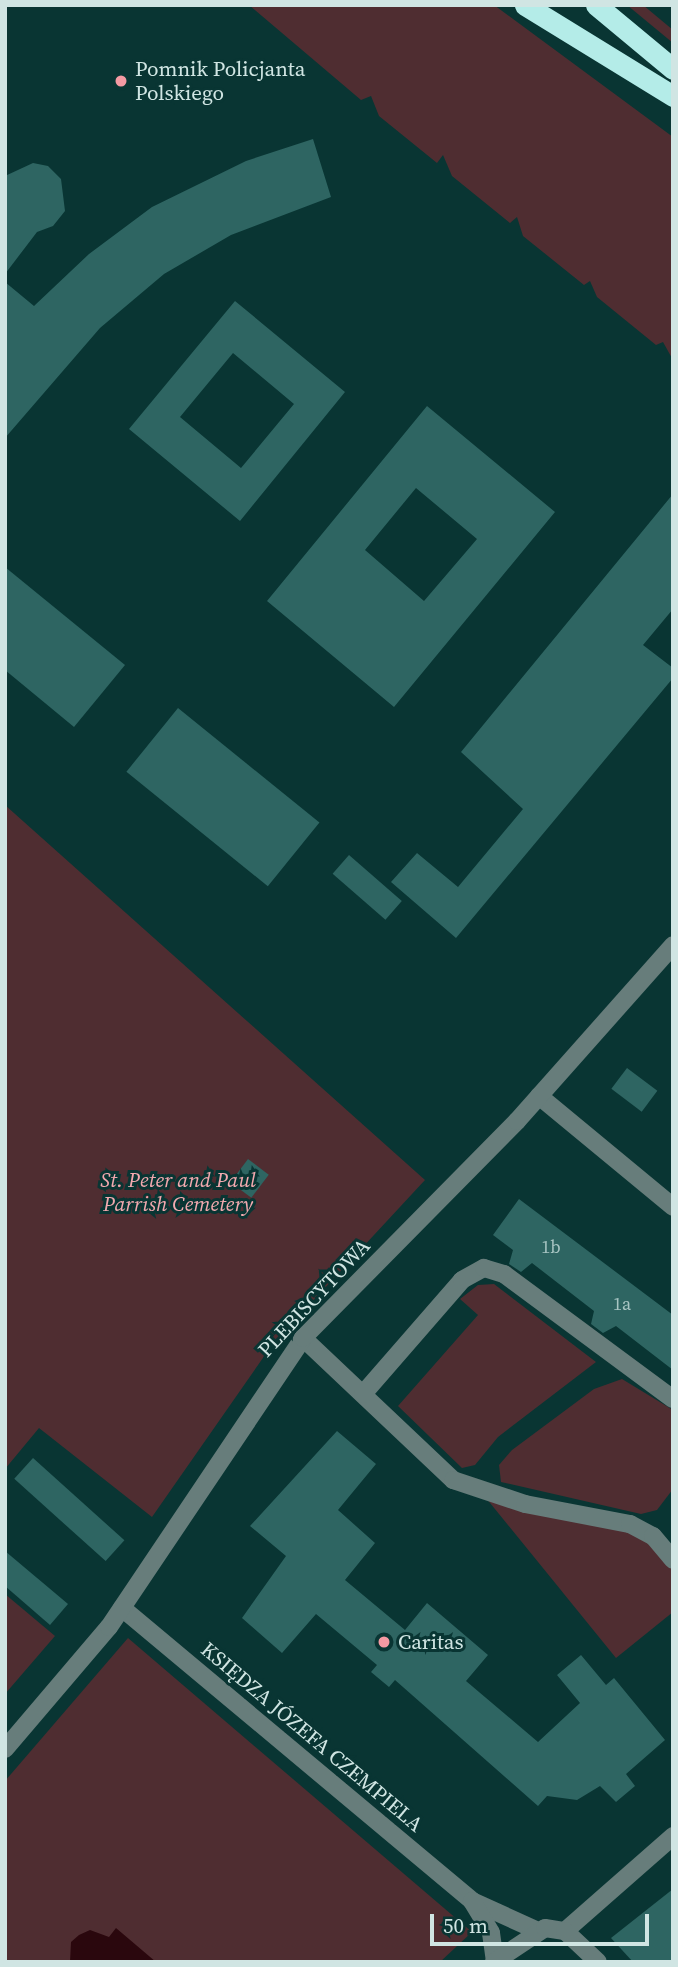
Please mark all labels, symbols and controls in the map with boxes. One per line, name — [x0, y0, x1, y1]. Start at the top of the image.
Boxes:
place label: Pomnik Policjanta Polskiego — [135, 56, 305, 106]
marker: Pomnik Policjanta Polskiego — [113, 73, 129, 89]
park label: St. Peter and Paul Parrish Cemetery — [100, 1167, 256, 1217]
street label: PLEBISCYTOWA — [253, 1234, 375, 1362]
house number: 1b — [541, 1236, 561, 1258]
house number: 1a — [613, 1293, 631, 1315]
place label: Caritas — [398, 1629, 464, 1655]
marker: Caritas — [376, 1634, 392, 1650]
street label: KSIĘDZA JÓZEFA CZEMPIELA — [196, 1637, 428, 1837]
scale bar — [433, 1900, 652, 1944]
text: 50 m — [443, 1911, 488, 1940]

